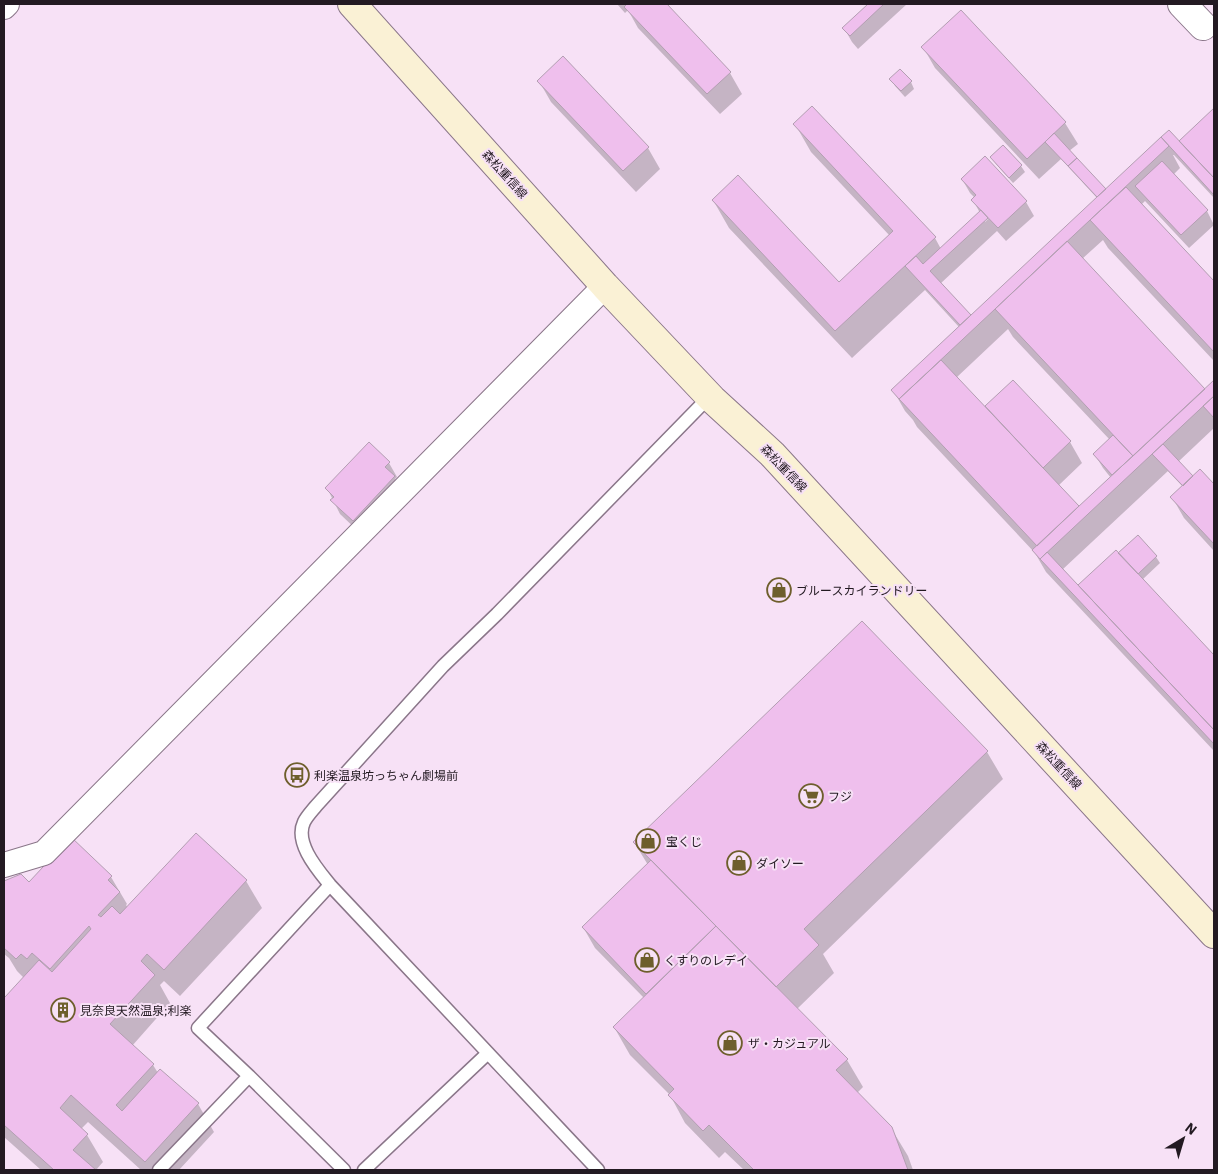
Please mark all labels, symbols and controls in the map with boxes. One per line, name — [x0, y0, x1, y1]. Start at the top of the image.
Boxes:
street label: 森松重信線 — [479, 147, 531, 201]
street label: 森松重信線 — [758, 441, 810, 495]
shop icon: ブルースカイランドリー — [766, 577, 792, 603]
place label: ブルースカイランドリー — [796, 583, 927, 598]
street label: 森松重信線 — [1033, 738, 1085, 792]
bus stop icon: 利楽温泉坊っちゃん劇場前 — [284, 762, 310, 788]
place label: 利楽温泉坊っちゃん劇場前 — [314, 768, 458, 783]
supermarket icon: フジ — [798, 783, 824, 809]
place label: フジ — [828, 789, 852, 804]
shop icon: 宝くじ — [635, 828, 661, 854]
place label: 宝くじ — [666, 834, 702, 849]
shop icon: ダイソー — [726, 850, 752, 876]
place label: ダイソー — [756, 856, 804, 871]
shop icon: くすりのレデイ — [634, 947, 660, 973]
place label: くすりのレデイ — [664, 953, 748, 968]
building icon: 見奈良天然温泉;利楽 — [50, 997, 76, 1023]
place label: 見奈良天然温泉;利楽 — [80, 1003, 192, 1018]
shop icon: ザ・カジュアル — [717, 1030, 743, 1056]
place label: ザ・カジュアル — [748, 1036, 831, 1051]
north arrow — [1158, 1114, 1208, 1164]
text: N — [1181, 1119, 1201, 1139]

